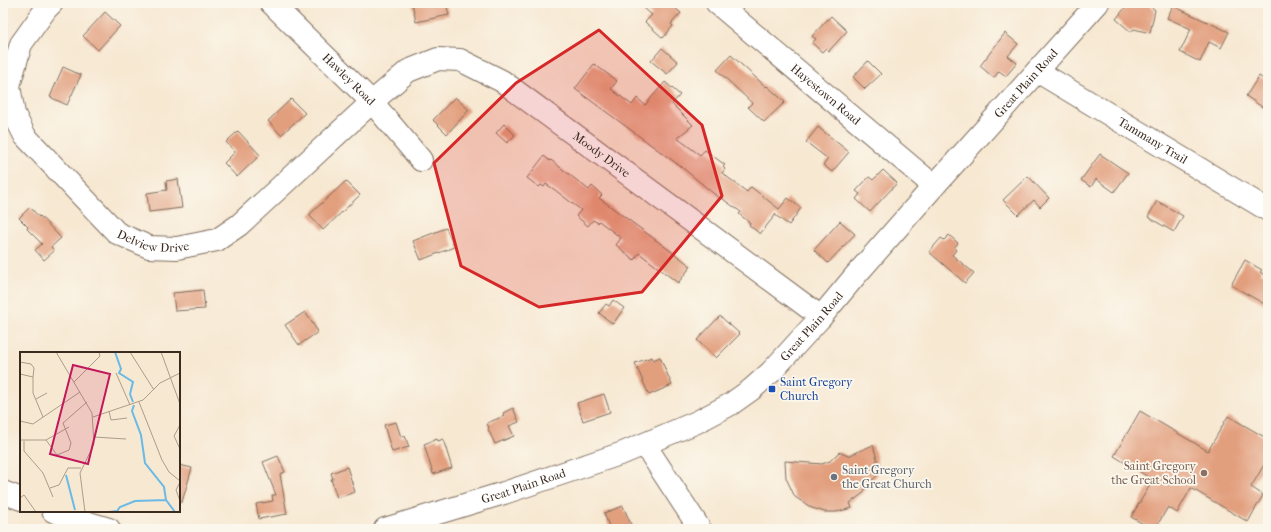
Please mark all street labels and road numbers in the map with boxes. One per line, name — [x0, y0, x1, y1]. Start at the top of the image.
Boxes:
street label: Great Plain Road — [991, 46, 1061, 121]
street label: Hawley Road — [320, 50, 378, 109]
street label: Hayestown Road — [788, 61, 864, 128]
street label: Tammany Trail — [1115, 114, 1191, 167]
street label: Moody Drive — [570, 129, 633, 180]
street label: Delview Drive — [115, 227, 191, 255]
street label: Great Plain Road — [777, 289, 846, 364]
street label: Great Plain Road — [480, 466, 568, 506]

